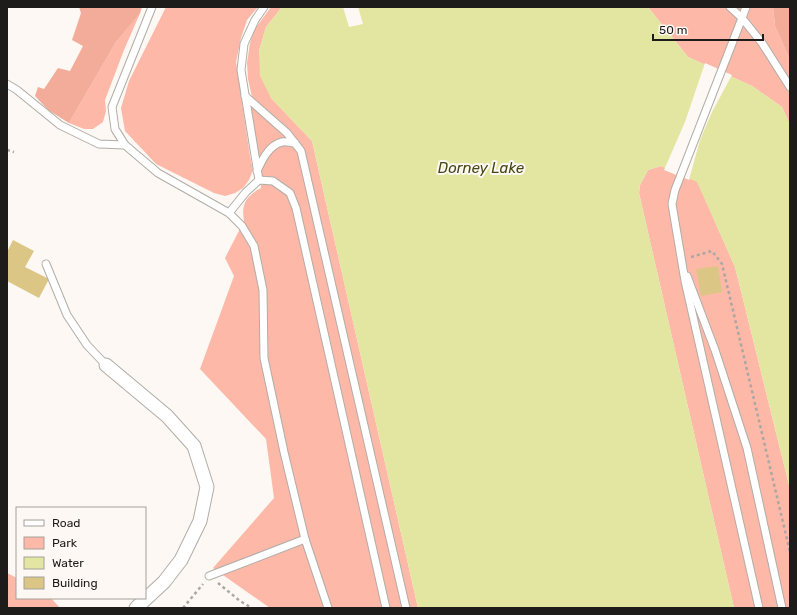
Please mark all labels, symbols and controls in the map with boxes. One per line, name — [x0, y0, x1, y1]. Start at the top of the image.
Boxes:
scale bar — [653, 16, 763, 42]
text: 50 m — [659, 23, 687, 37]
water label: Dorney Lake — [438, 159, 525, 177]
legend — [16, 507, 146, 599]
text: Road — [52, 516, 80, 530]
text: Park — [52, 536, 78, 550]
text: Water — [52, 556, 84, 570]
text: Building — [52, 576, 98, 590]

